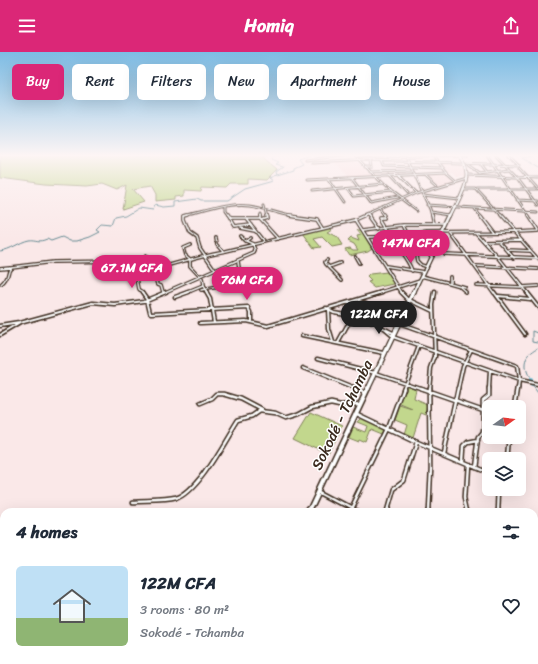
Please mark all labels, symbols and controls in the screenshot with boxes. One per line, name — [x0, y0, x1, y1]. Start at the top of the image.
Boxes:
text: Homiq — [244, 10, 294, 42]
icon: menu — [16, 15, 38, 37]
icon: share — [500, 15, 522, 37]
chip: Buy — [12, 64, 64, 100]
chip: Rent — [72, 64, 129, 100]
chip: Filters — [137, 64, 206, 100]
chip: New — [214, 64, 269, 100]
chip: Apartment — [277, 64, 371, 100]
chip: House — [379, 64, 444, 100]
pin: 147M CFA — [370, 230, 452, 264]
text: 147M CFA — [382, 231, 440, 254]
pin: 67.1M CFA — [86, 255, 178, 289]
text: 67.1M CFA — [101, 256, 163, 279]
pin: 76M CFA — [210, 267, 284, 301]
text: 76M CFA — [221, 268, 273, 291]
pin: 122M CFA — [338, 301, 420, 335]
text: 122M CFA — [350, 302, 408, 325]
street label: Sokodé - Tchamba — [304, 355, 380, 475]
north arrow — [482, 400, 526, 444]
map controls — [482, 400, 526, 496]
button: layers — [482, 452, 526, 496]
text: 4 homes — [16, 517, 77, 547]
icon: filters — [500, 521, 522, 543]
text: 122M CFA — [140, 568, 216, 598]
icon: home — [48, 582, 96, 630]
icon: heart — [500, 595, 522, 617]
text: 3 rooms · 80 m² — [140, 598, 229, 621]
text: Sokodé - Tchamba — [140, 621, 244, 644]

